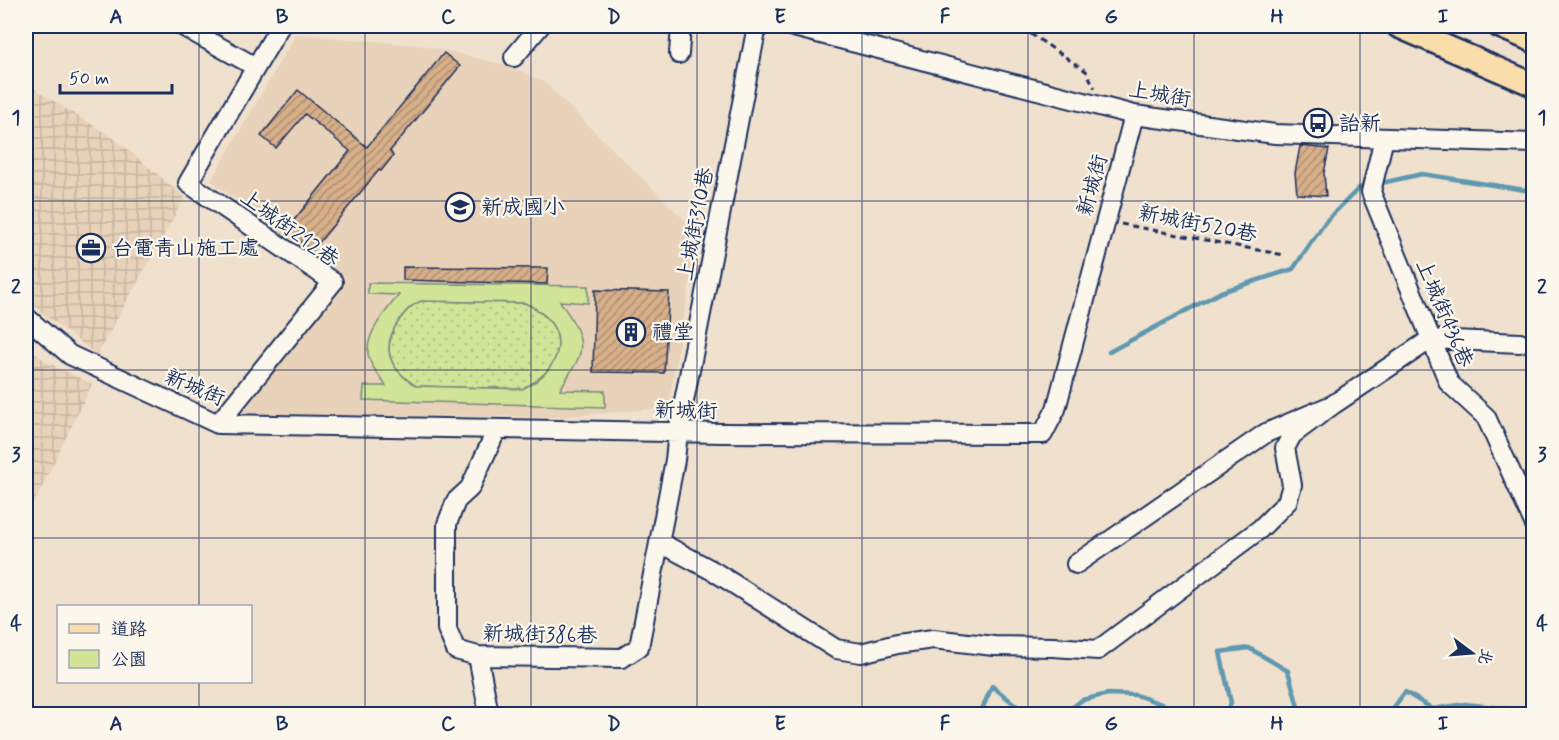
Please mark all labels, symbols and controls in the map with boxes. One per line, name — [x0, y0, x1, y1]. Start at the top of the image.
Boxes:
text: A — [109, 4, 123, 31]
text: B — [276, 4, 289, 31]
text: C — [441, 4, 456, 31]
text: D — [607, 4, 621, 31]
text: E — [774, 4, 786, 31]
text: F — [940, 4, 951, 31]
text: G — [1104, 4, 1118, 31]
text: H — [1270, 4, 1284, 31]
text: I — [1438, 4, 1448, 31]
scale bar — [60, 57, 172, 95]
text: 50 m — [69, 67, 109, 91]
street label: 上城街 — [1126, 76, 1193, 114]
text: 1 — [12, 105, 20, 132]
text: 1 — [1538, 105, 1546, 132]
bus stop icon: 詒新 — [1302, 107, 1334, 139]
place label: 詒新 — [1339, 110, 1381, 138]
street label: 新城街 — [1071, 151, 1115, 219]
street label: 上城街310巷 — [671, 165, 721, 283]
street label: 上城街212巷 — [234, 183, 345, 274]
school or university icon: 新成國小 — [444, 191, 476, 223]
place label: 新成國小 — [481, 194, 565, 222]
street label: 新城街520巷 — [1136, 199, 1260, 249]
office icon: 台電青山施工處 — [75, 232, 107, 264]
place label: 台電青山施工處 — [112, 235, 259, 263]
street label: 上城街436巷 — [1409, 255, 1479, 372]
text: 2 — [11, 274, 21, 301]
text: 2 — [1537, 274, 1547, 301]
building icon: 禮堂 — [615, 316, 647, 348]
place label: 禮堂 — [652, 319, 694, 347]
street label: 新城街 — [160, 363, 229, 413]
street label: 新城街 — [654, 396, 718, 426]
text: 3 — [11, 442, 21, 469]
text: 3 — [1537, 442, 1547, 469]
legend — [57, 605, 252, 683]
text: 4 — [10, 611, 22, 638]
text: 4 — [1536, 611, 1548, 638]
text: 道路 — [111, 618, 147, 642]
street label: 新城街386巷 — [482, 620, 598, 650]
north arrow — [1442, 623, 1502, 683]
text: 北 — [1473, 646, 1497, 667]
text: 公園 — [111, 648, 147, 672]
text: A — [109, 711, 123, 738]
text: B — [276, 711, 289, 738]
text: C — [441, 711, 456, 738]
text: D — [607, 711, 621, 738]
text: E — [774, 711, 786, 738]
text: F — [940, 711, 951, 738]
text: G — [1104, 711, 1118, 738]
text: H — [1270, 711, 1284, 738]
text: I — [1438, 711, 1448, 738]

